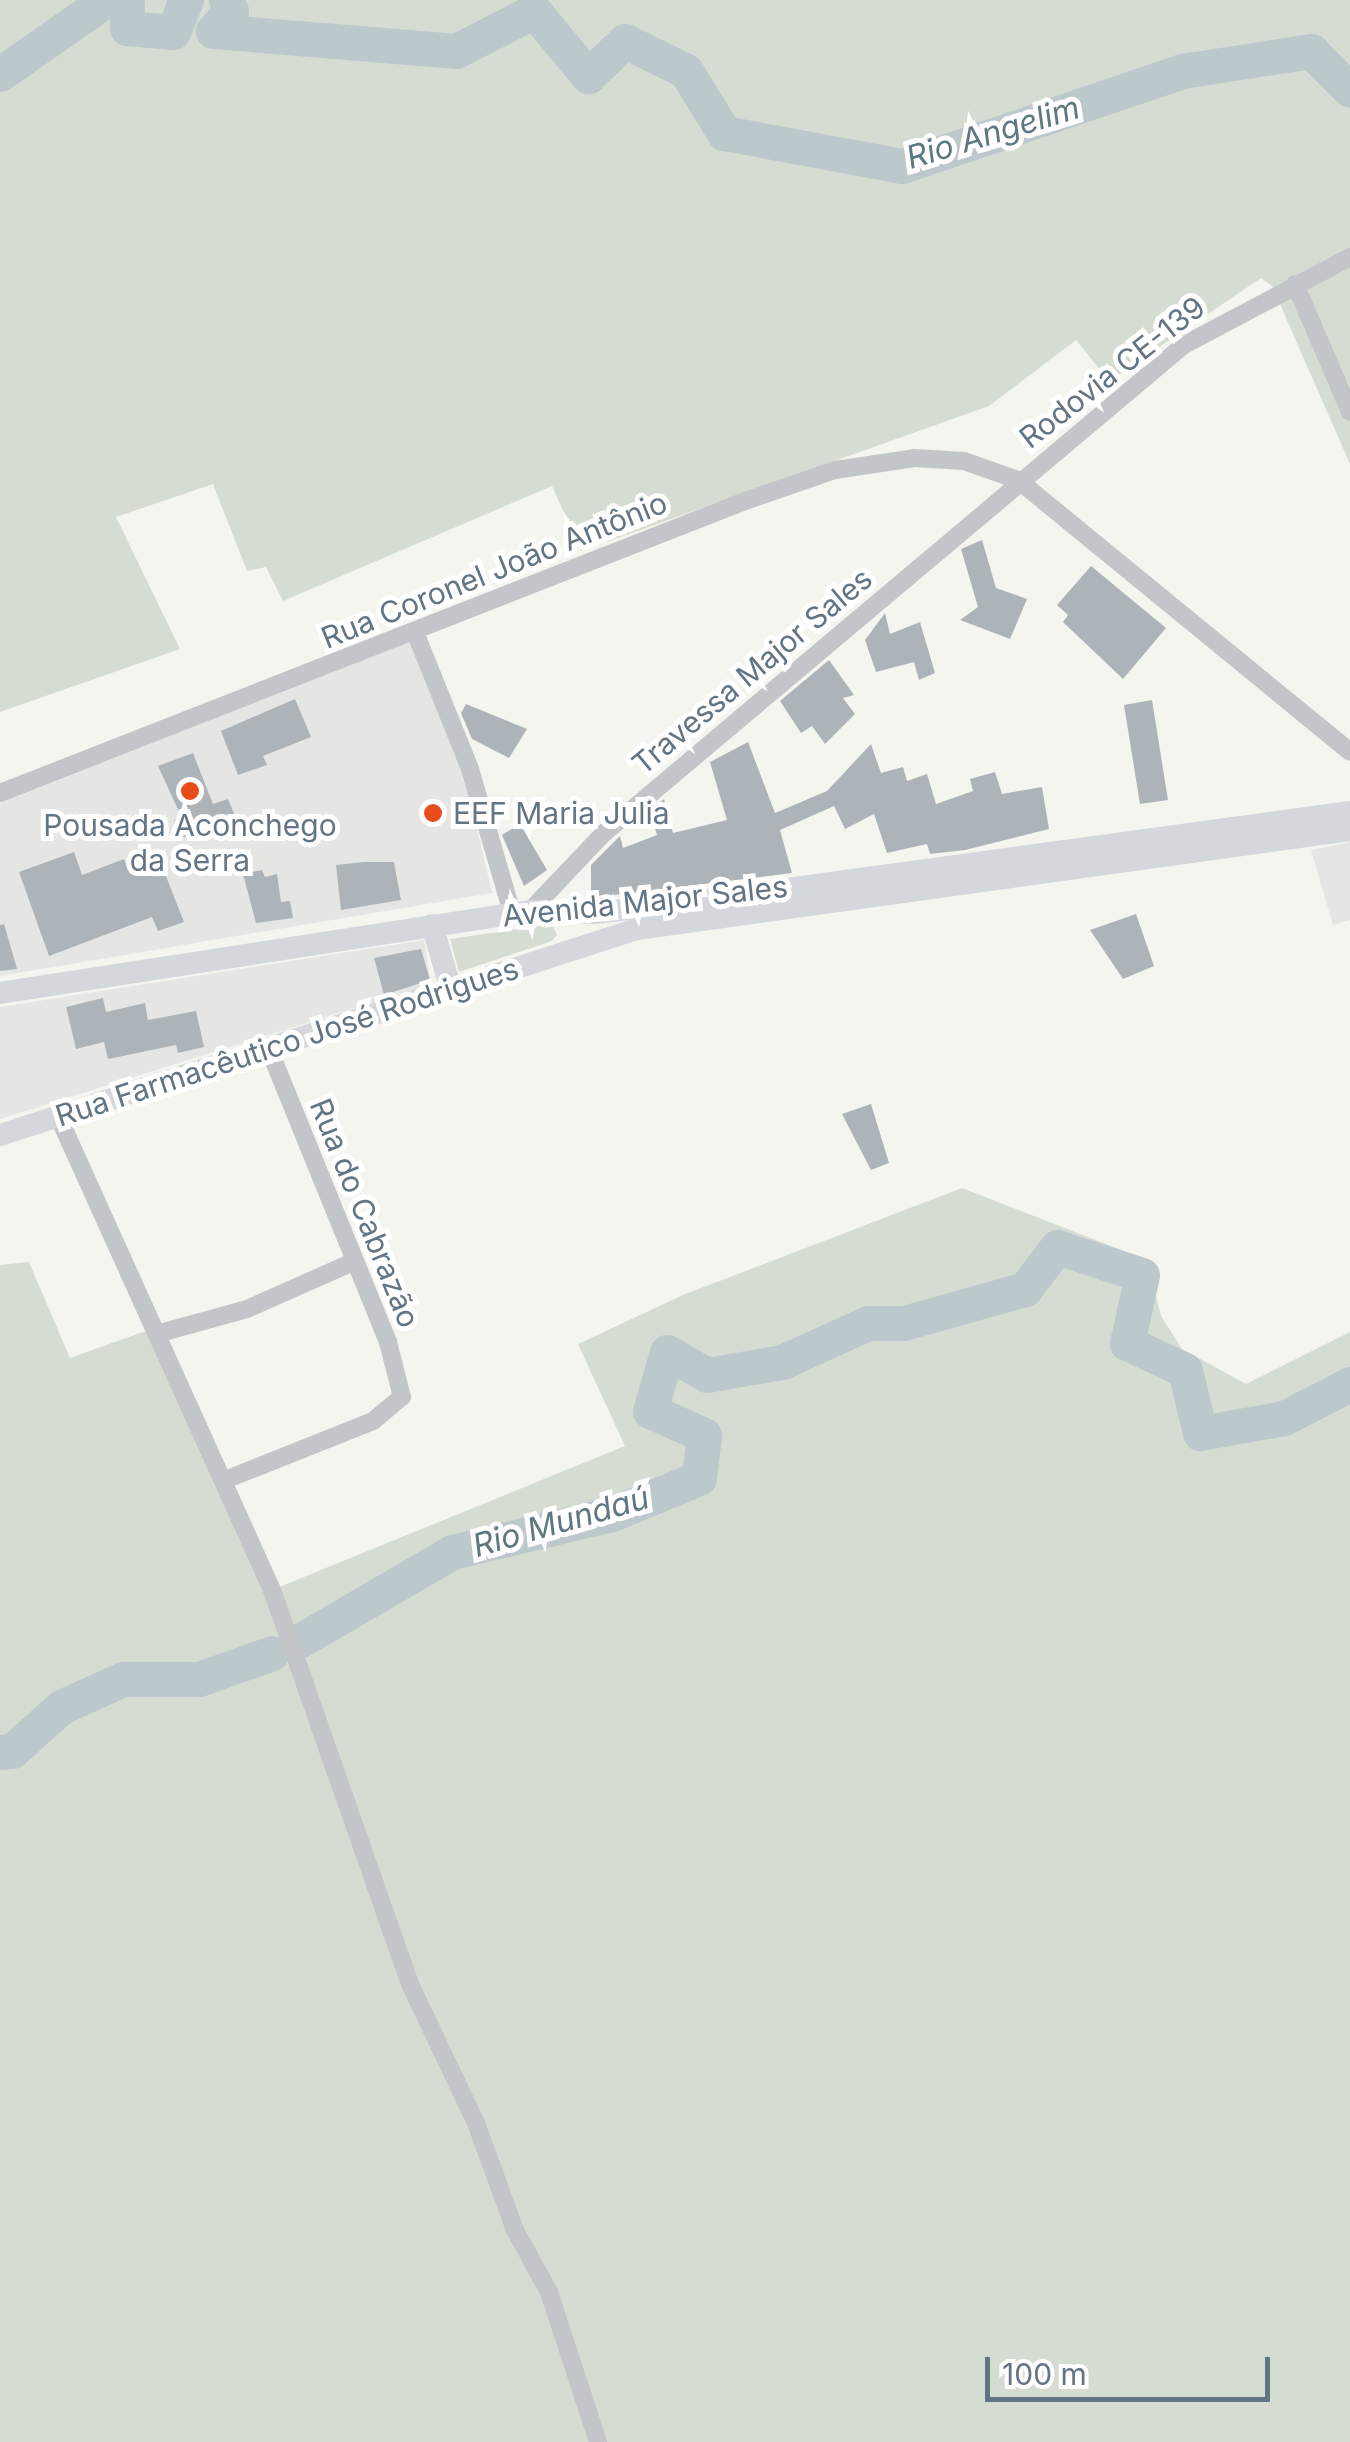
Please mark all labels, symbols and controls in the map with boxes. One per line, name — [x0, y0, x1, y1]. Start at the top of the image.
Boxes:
water label: Rio Angelim — [902, 88, 1084, 178]
street label: Rodovia CE-139 — [1012, 289, 1212, 455]
street label: Rua Coronel João Antônio — [316, 484, 672, 656]
street label: Travessa Major Sales — [625, 560, 879, 782]
marker: Pousada Aconchego da Serra — [179, 780, 201, 802]
place label: EEF Maria Julia — [453, 795, 670, 831]
marker: EEF Maria Julia — [422, 802, 444, 824]
place label: Pousada Aconchego da Serra — [43, 807, 337, 878]
street label: Avenida Major Sales — [501, 868, 789, 934]
street label: Rua Farmacêutico José Rodrigues — [51, 950, 523, 1134]
street label: Rua do Cabrazão — [303, 1093, 427, 1333]
water label: Rio Mundaú — [468, 1479, 654, 1565]
scale bar — [990, 2337, 1275, 2399]
text: 100 m — [1002, 2356, 1087, 2392]

